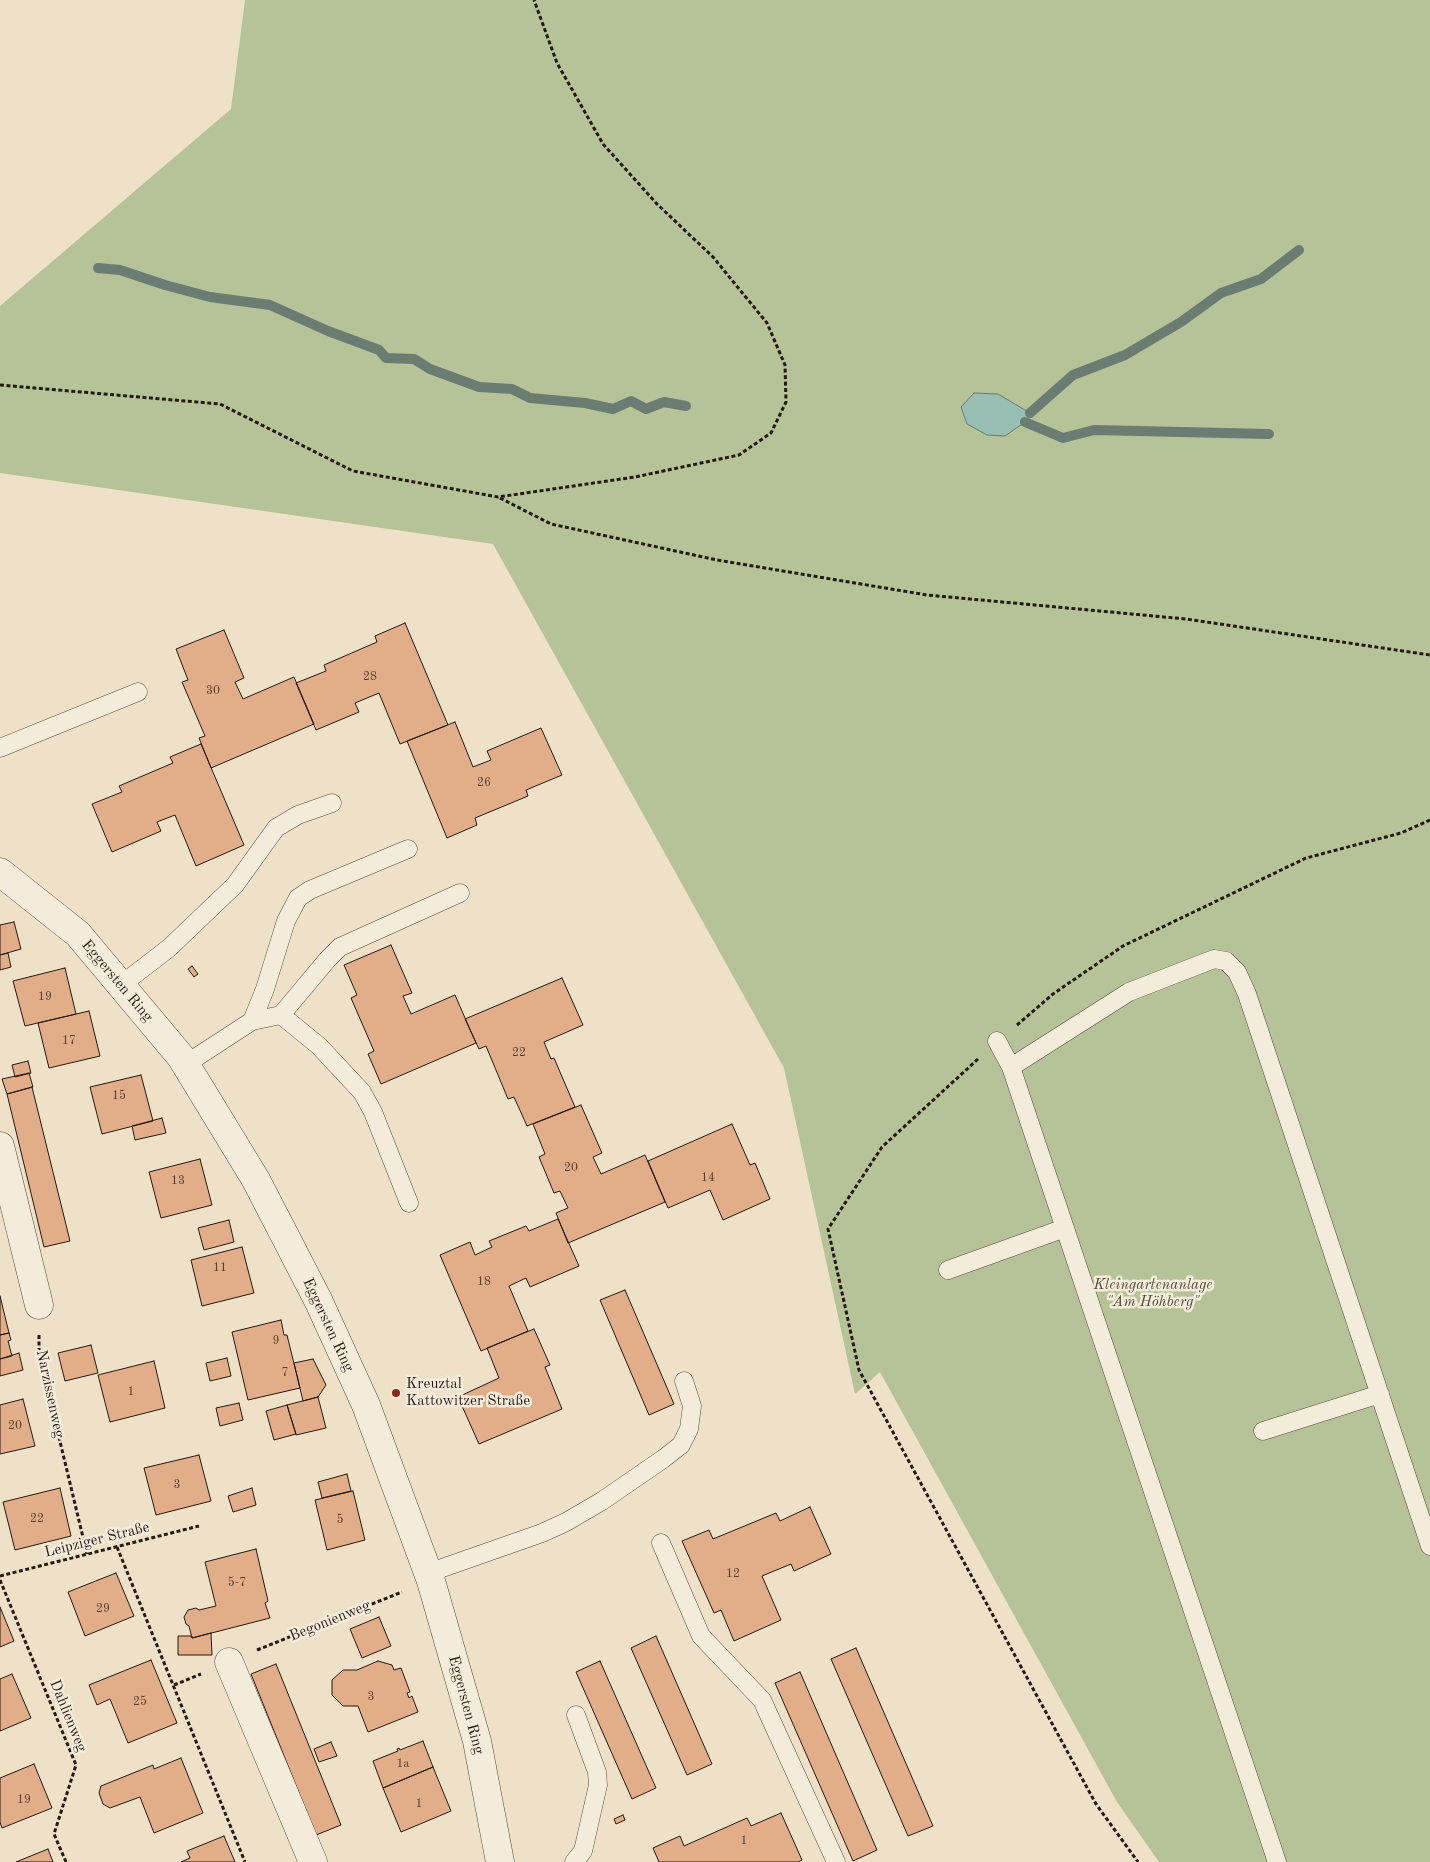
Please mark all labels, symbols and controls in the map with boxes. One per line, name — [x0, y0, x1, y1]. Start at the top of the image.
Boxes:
house number: 28 — [363, 670, 377, 684]
house number: 30 — [206, 684, 220, 698]
house number: 26 — [477, 776, 491, 790]
street label: Eggersten Ring — [77, 936, 157, 1026]
house number: 19 — [38, 990, 52, 1004]
house number: 17 — [62, 1034, 76, 1048]
house number: 22 — [512, 1046, 526, 1060]
house number: 15 — [112, 1089, 126, 1103]
house number: 20 — [564, 1161, 578, 1175]
house number: 14 — [701, 1171, 715, 1185]
house number: 13 — [171, 1174, 185, 1188]
house number: 11 — [213, 1261, 227, 1275]
street label: Eggersten Ring — [298, 1275, 358, 1375]
house number: 18 — [477, 1275, 491, 1289]
park label: Kleingartenanlage "Am Höhberg" — [1093, 1276, 1213, 1311]
house number: 9 — [273, 1334, 279, 1348]
street label: Narzissenweg — [32, 1348, 68, 1440]
house number: 7 — [282, 1366, 288, 1380]
place label: Kreuztal Kattowitzer Straße — [406, 1375, 530, 1410]
house number: 1 — [128, 1385, 134, 1399]
marker: Kreuztal Kattowitzer Straße — [390, 1387, 402, 1399]
house number: 20 — [8, 1419, 22, 1433]
house number: 3 — [174, 1478, 180, 1492]
house number: 22 — [30, 1512, 44, 1526]
house number: 5 — [337, 1513, 343, 1527]
street label: Leipziger Straße — [43, 1518, 151, 1562]
house number: 12 — [726, 1567, 740, 1581]
house number: 5-7 — [228, 1576, 246, 1590]
street label: Begonienweg — [287, 1597, 373, 1645]
house number: 29 — [96, 1602, 110, 1616]
street label: Eggersten Ring — [444, 1654, 488, 1756]
street label: Dahlienweg — [45, 1677, 91, 1755]
house number: 3 — [368, 1690, 374, 1704]
house number: 25 — [133, 1695, 147, 1709]
house number: 1a — [397, 1757, 409, 1771]
house number: 19 — [17, 1793, 31, 1807]
house number: 1 — [416, 1797, 422, 1811]
house number: 1 — [741, 1834, 747, 1848]

